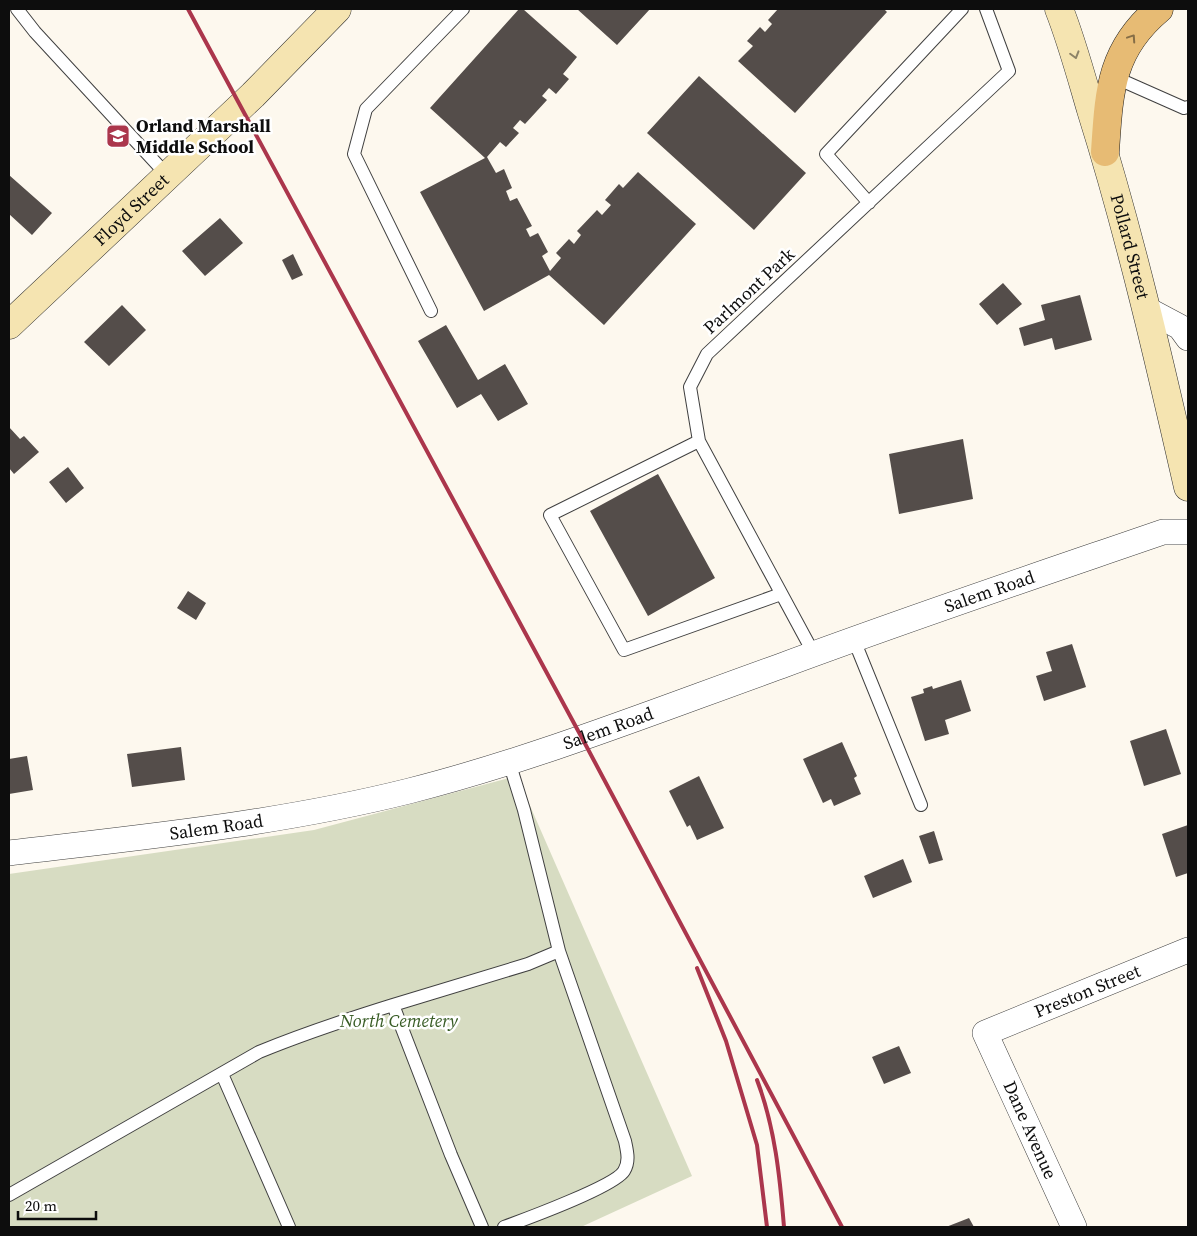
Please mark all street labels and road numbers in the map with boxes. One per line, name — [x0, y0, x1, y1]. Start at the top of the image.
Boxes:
street label: Floyd Street — [88, 167, 174, 251]
street label: Pollard Street — [1104, 191, 1156, 302]
street label: Parlmont Park — [698, 242, 800, 339]
street label: Salem Road — [941, 564, 1038, 618]
street label: Salem Road — [560, 701, 657, 756]
street label: Salem Road — [168, 808, 265, 846]
street label: Preston Street — [1030, 958, 1144, 1024]
street label: Dane Avenue — [998, 1077, 1063, 1183]

